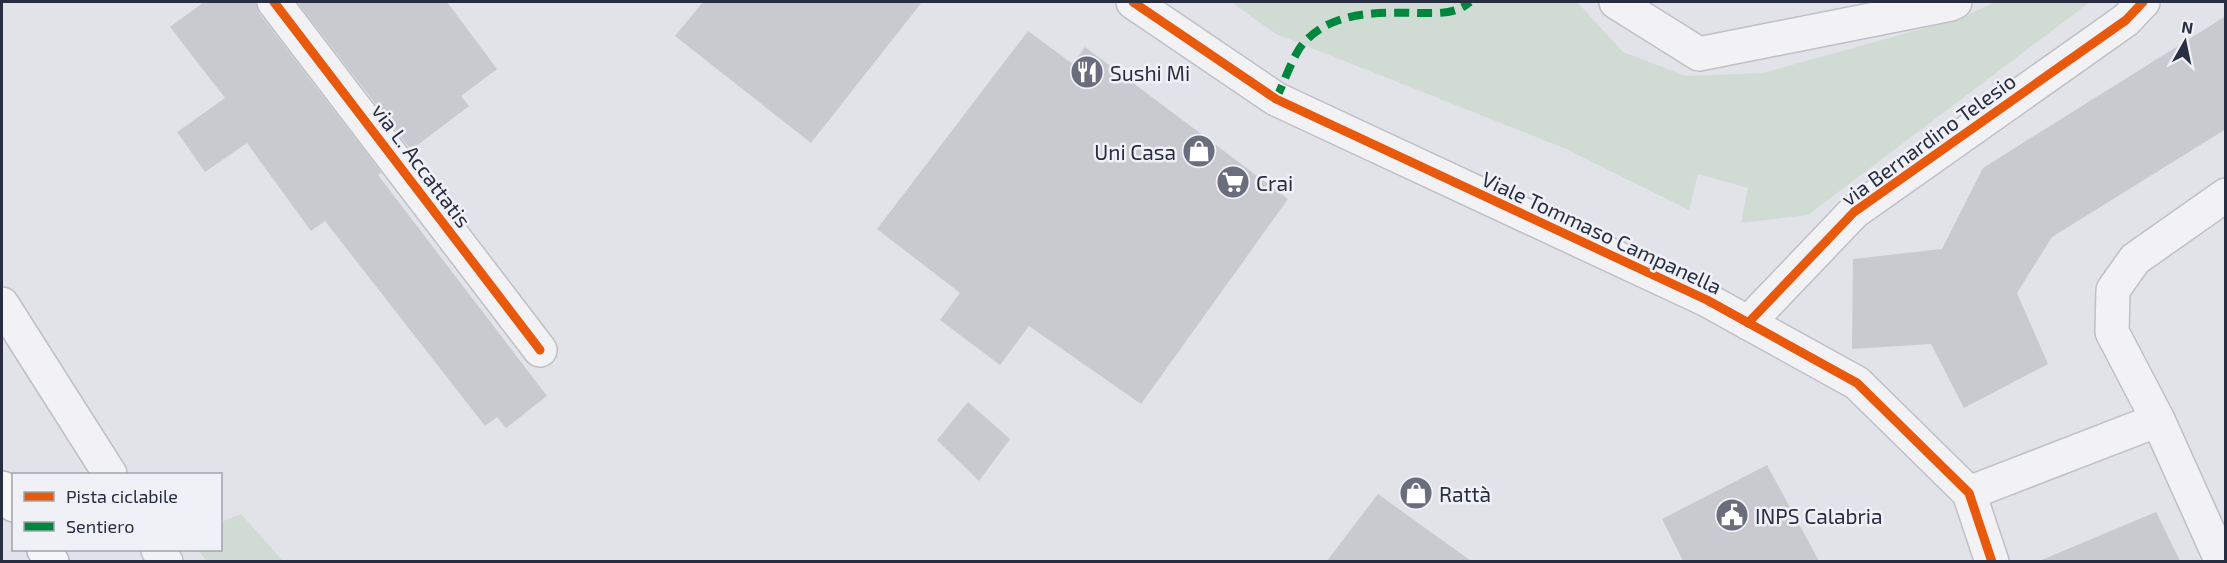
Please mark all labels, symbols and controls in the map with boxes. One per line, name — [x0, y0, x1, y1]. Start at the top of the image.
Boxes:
north arrow — [2155, 12, 2215, 72]
text: N — [2180, 16, 2195, 37]
restaurant icon: Sushi Mi — [1069, 54, 1105, 90]
place label: Sushi Mi — [1110, 60, 1190, 85]
street label: via Bernardino Telesio — [1836, 67, 2020, 211]
street label: via L. Accattatis — [367, 98, 477, 232]
shop icon: Uni Casa — [1181, 133, 1217, 169]
place label: Uni Casa — [1094, 139, 1176, 164]
supermarket icon: Crai — [1215, 164, 1251, 200]
street label: Viale Tommaso Campanella — [1478, 165, 1726, 299]
place label: Crai — [1256, 170, 1293, 195]
legend — [12, 473, 222, 551]
shop icon: Rattà — [1398, 475, 1434, 511]
place label: Rattà — [1439, 481, 1491, 506]
text: Pista ciclabile — [66, 485, 178, 507]
public building icon: INPS Calabria — [1714, 497, 1750, 533]
place label: INPS Calabria — [1755, 503, 1883, 528]
text: Sentiero — [66, 515, 134, 537]

